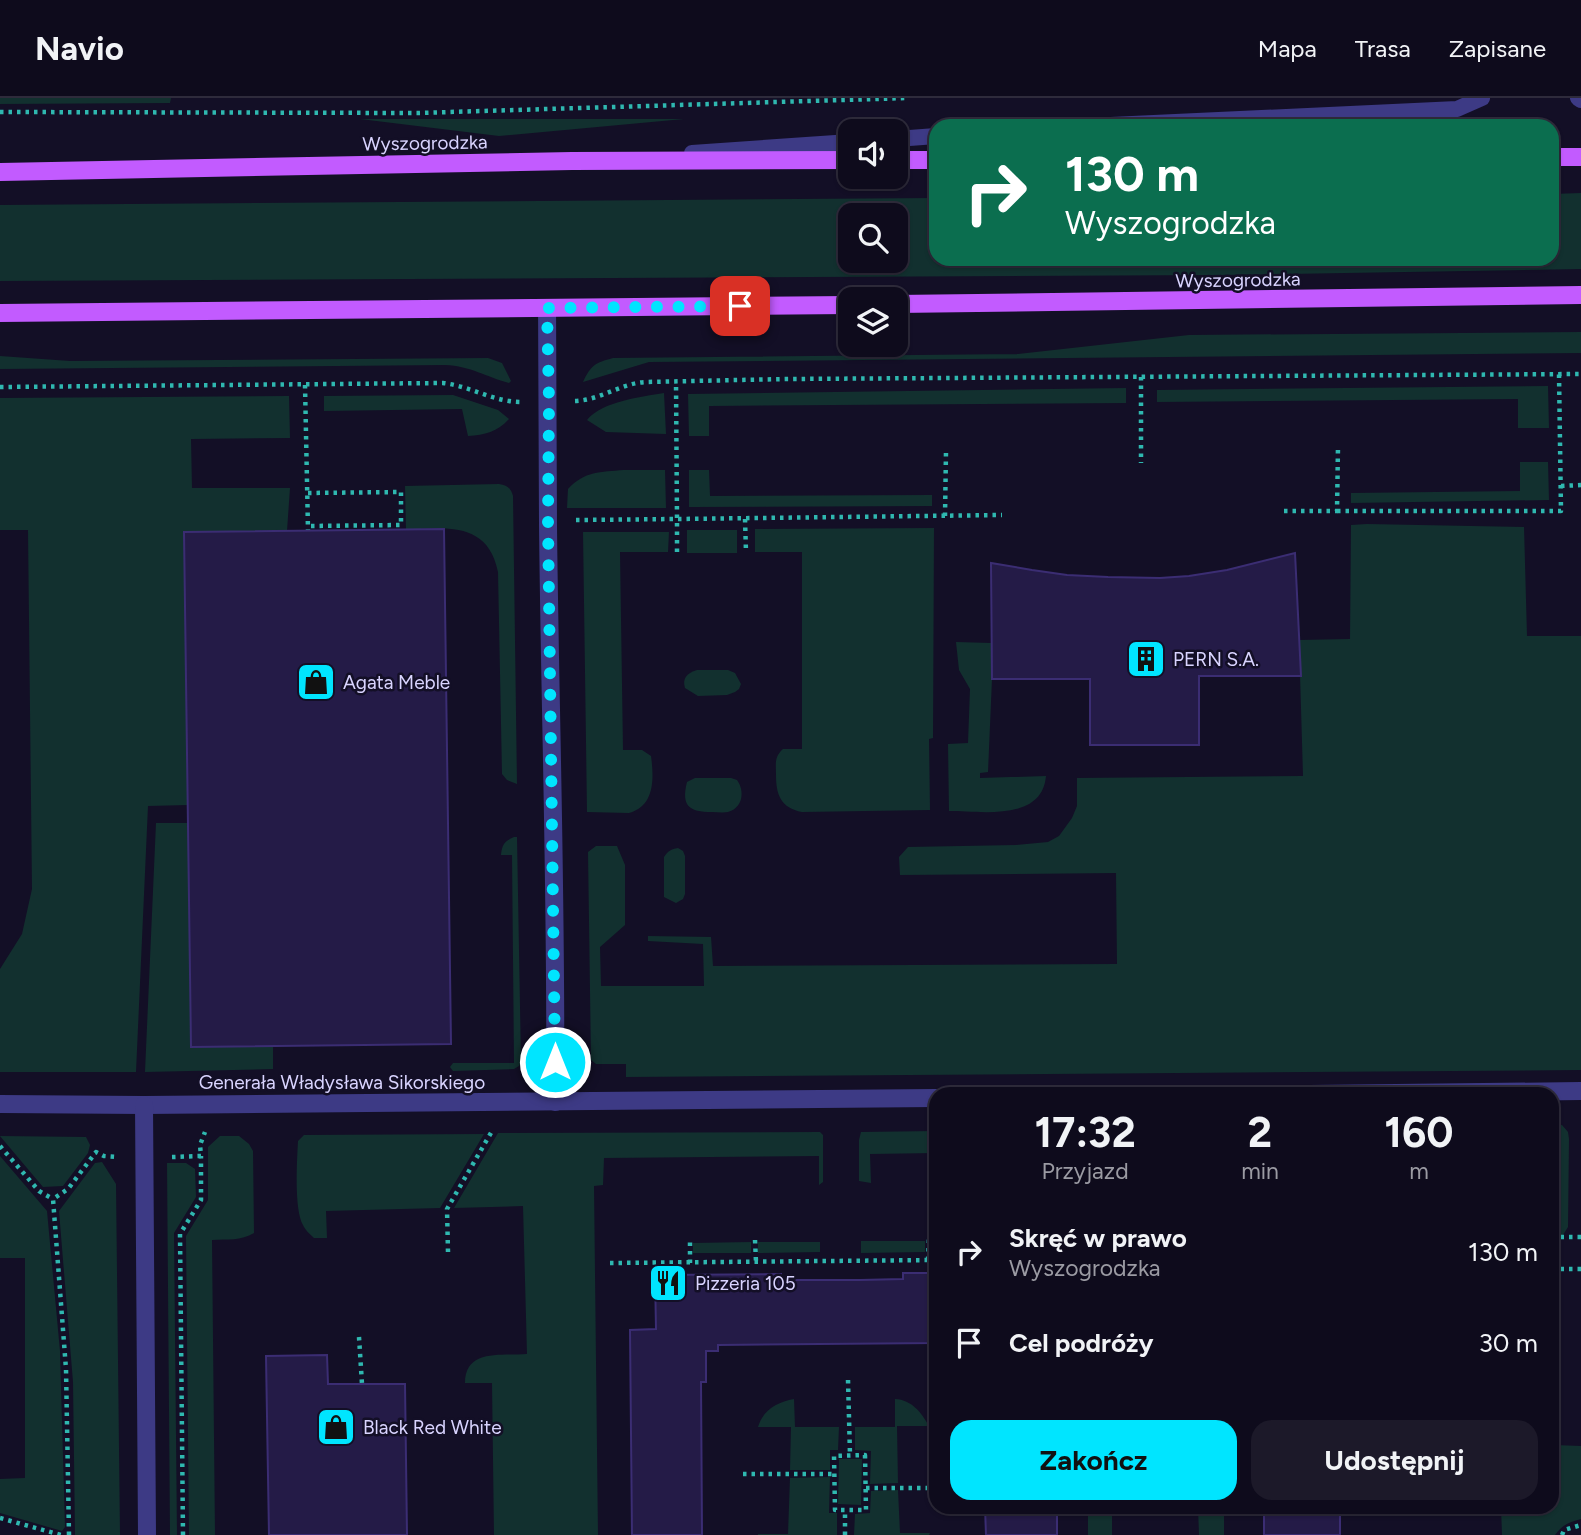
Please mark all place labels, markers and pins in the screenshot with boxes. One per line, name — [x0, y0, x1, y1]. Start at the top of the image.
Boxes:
pin — [710, 276, 770, 336]
building icon: PERN S.A. — [1125, 638, 1167, 680]
place label: PERN S.A. — [1173, 648, 1259, 671]
shop icon: Agata Meble — [295, 661, 337, 703]
place label: Agata Meble — [343, 671, 450, 694]
restaurant icon: Pizzeria 105 — [647, 1262, 689, 1304]
place label: Pizzeria 105 — [695, 1272, 796, 1295]
shop icon: Black Red White — [315, 1406, 357, 1448]
place label: Black Red White — [363, 1416, 502, 1439]

